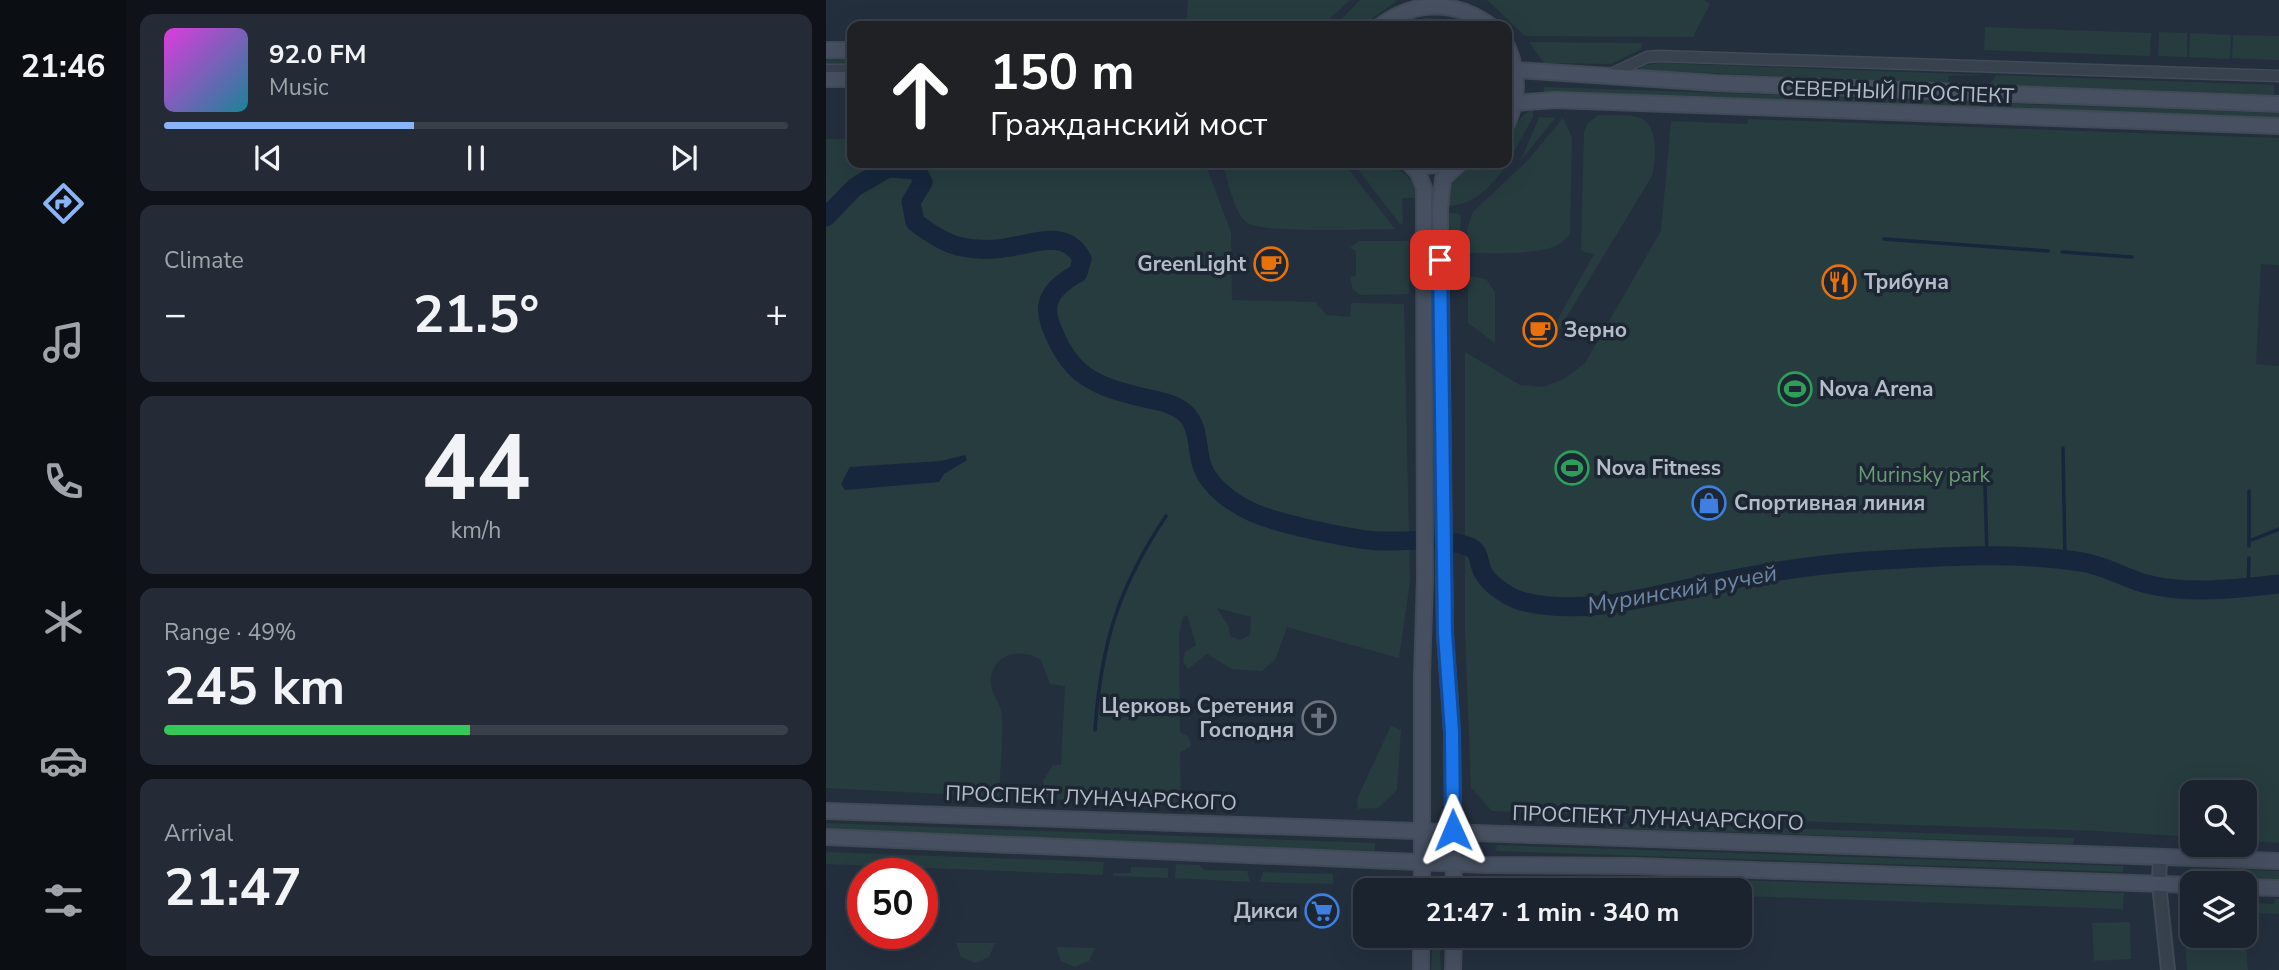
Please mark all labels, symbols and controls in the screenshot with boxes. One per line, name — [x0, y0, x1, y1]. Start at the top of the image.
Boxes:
text: 92.0 FM — [269, 37, 366, 72]
text: 150 m — [990, 39, 1134, 106]
text: 21:46 — [21, 45, 105, 88]
icon: ahead — [875, 49, 966, 140]
text: Music — [269, 72, 329, 103]
street label: СЕВЕРНЫЙ ПРОСПЕКТ — [1779, 74, 2015, 110]
text: Гражданский мост — [990, 103, 1267, 146]
icon: previous — [249, 139, 287, 177]
icon: pause — [457, 139, 495, 177]
icon: next — [665, 139, 703, 177]
icon: directions — [39, 179, 88, 228]
pin — [1410, 230, 1470, 290]
icon: arrive — [1421, 241, 1459, 279]
text: Climate — [164, 245, 244, 276]
cafe icon: GreenLight — [1252, 245, 1290, 283]
place label: GreenLight — [1137, 250, 1247, 278]
restaurant icon: Трибуна — [1820, 263, 1858, 301]
place label: Трибуна — [1864, 268, 1949, 296]
text: 21.5° — [413, 279, 539, 350]
text: − — [164, 289, 187, 340]
text: + — [765, 289, 788, 340]
cafe icon: Зерно — [1521, 311, 1559, 349]
place label: Зерно — [1564, 316, 1627, 344]
icon: music — [39, 318, 88, 367]
sports icon: Nova Arena — [1776, 370, 1814, 408]
place label: Nova Arena — [1819, 375, 1933, 403]
text: 44 — [421, 407, 531, 531]
sports icon: Nova Fitness — [1553, 449, 1591, 487]
place label: Nova Fitness — [1596, 454, 1721, 482]
icon: phone — [39, 457, 88, 506]
park label: Murinsky park — [1858, 461, 1990, 489]
shop icon: Спортивная линия — [1690, 484, 1728, 522]
place label: Спортивная линия — [1734, 489, 1925, 517]
text: km/h — [451, 515, 501, 546]
water label: Муринский ручей — [1585, 558, 1779, 621]
icon: climate — [39, 597, 88, 646]
text: Range · 49% — [164, 617, 296, 648]
text: 245 km — [164, 651, 345, 722]
place label: Церковь Сретения Господня — [1101, 692, 1294, 744]
church icon: Церковь Сретения Господня — [1300, 699, 1338, 737]
icon: car — [39, 736, 88, 785]
street label: ПРОСПЕКТ ЛУНАЧАРСКОГО — [945, 779, 1237, 817]
map controls — [2180, 780, 2257, 948]
button: search — [2180, 780, 2257, 857]
position arrow — [1416, 793, 1490, 867]
street label: ПРОСПЕКТ ЛУНАЧАРСКОГО — [1512, 799, 1804, 837]
text: Arrival — [164, 818, 233, 849]
text: 21:47 — [164, 852, 302, 923]
speed limit sign: 50 — [847, 858, 938, 949]
button: layers — [2180, 871, 2257, 948]
icon: filters — [39, 876, 88, 925]
supermarket icon: Дикси — [1303, 892, 1341, 930]
text: 21:47 · 1 min · 340 m — [1426, 895, 1679, 930]
place label: Дикси — [1234, 897, 1298, 925]

